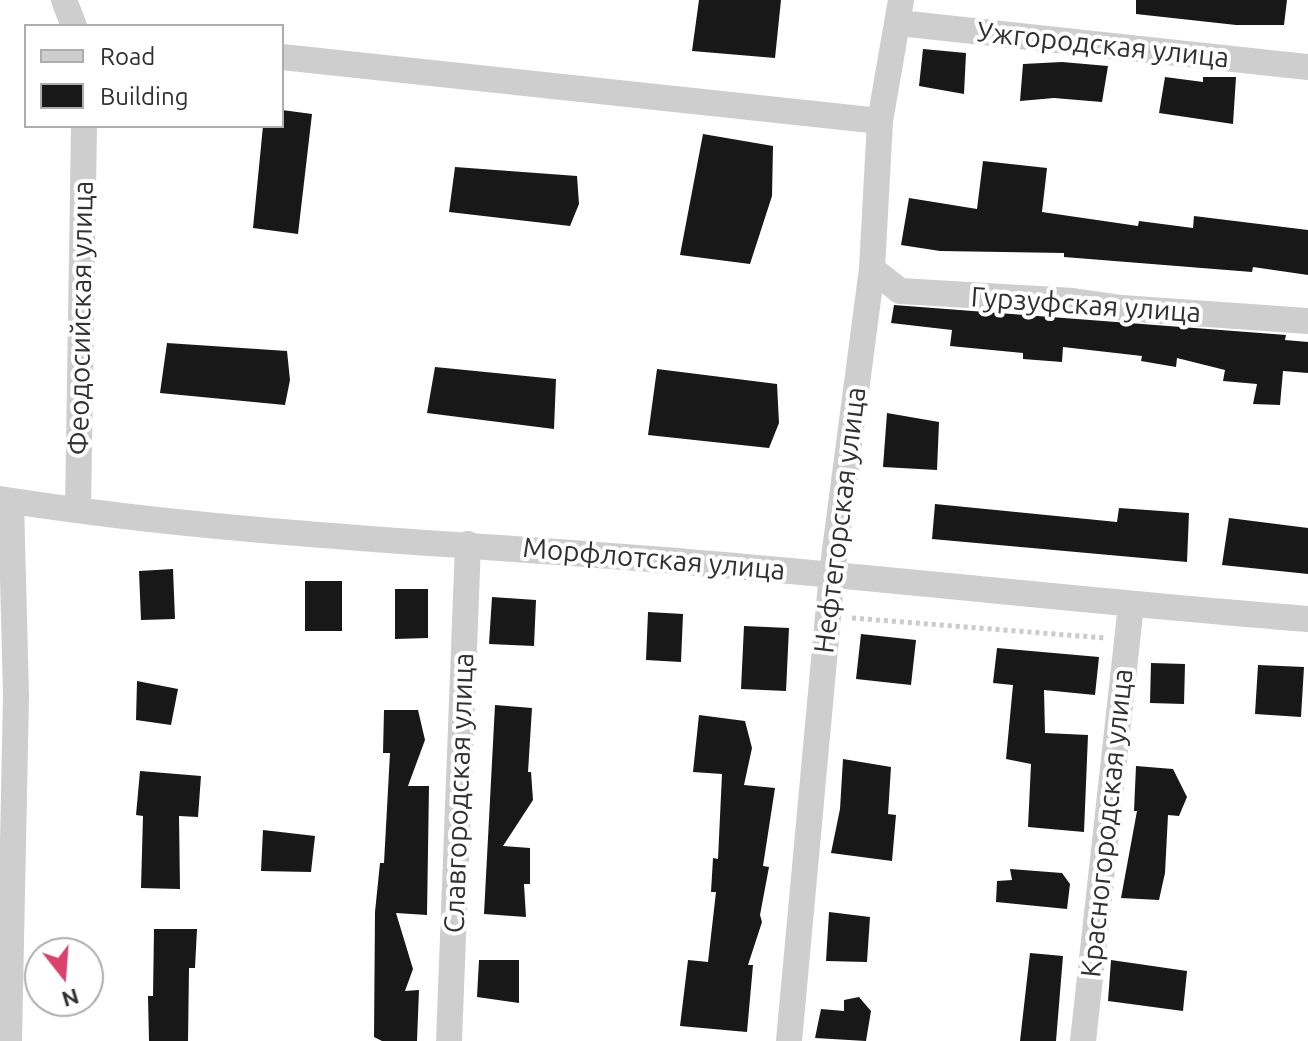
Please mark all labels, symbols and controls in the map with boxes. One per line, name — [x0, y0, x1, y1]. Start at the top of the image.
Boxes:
street label: Ужгородская улица — [975, 15, 1231, 75]
legend — [24, 24, 284, 128]
text: Road — [100, 43, 155, 70]
text: Building — [100, 83, 188, 110]
street label: Феодосийская улица — [62, 180, 100, 456]
street label: Гурзуфская улица — [970, 280, 1202, 330]
street label: Нефтегорская улица — [807, 385, 873, 655]
street label: Морфлотская улица — [521, 531, 787, 587]
street label: Славгородская улица — [437, 652, 481, 934]
street label: Красногородская улица — [1074, 667, 1140, 979]
north arrow — [24, 937, 104, 1017]
text: N — [59, 984, 82, 1013]

